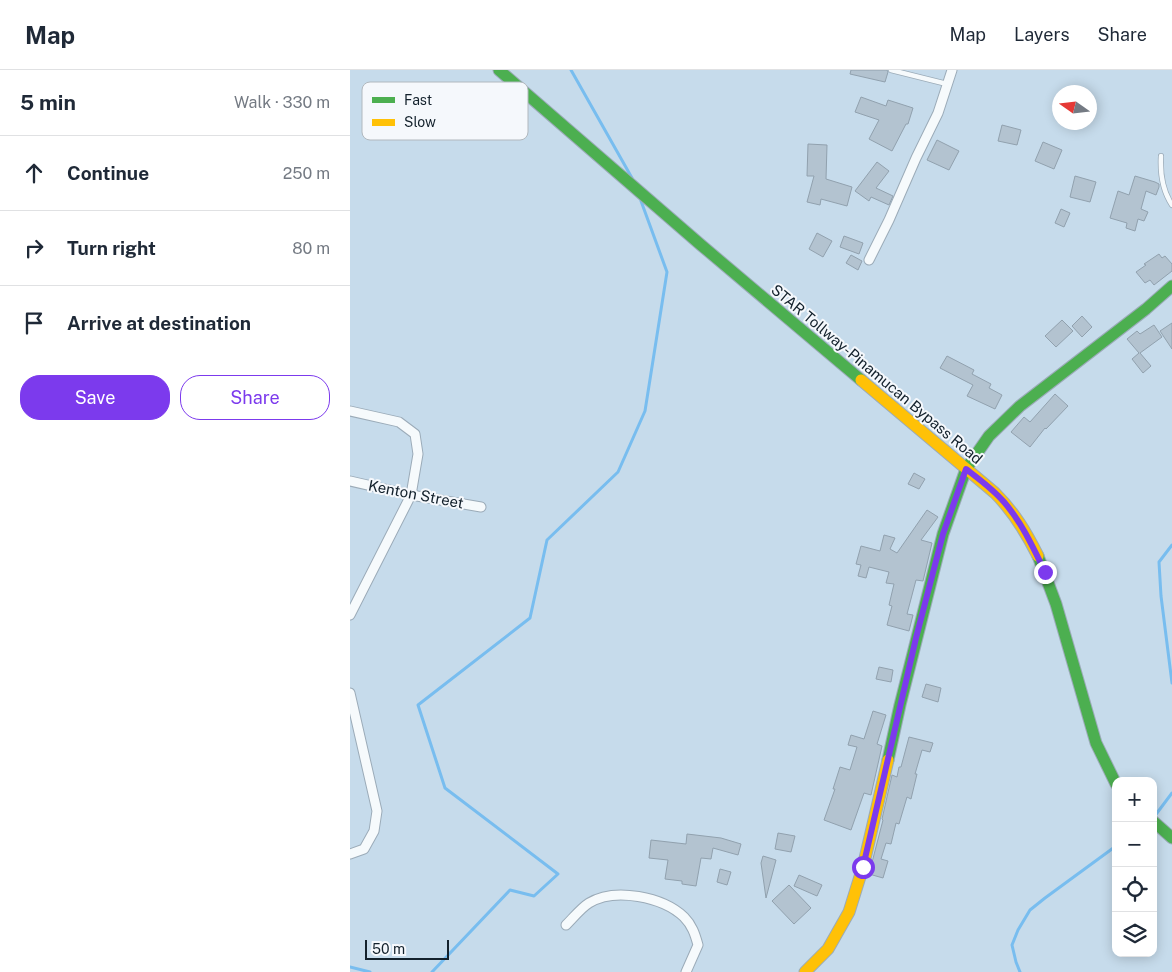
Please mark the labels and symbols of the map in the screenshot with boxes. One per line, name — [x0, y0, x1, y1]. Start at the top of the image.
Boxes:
legend — [362, 82, 528, 140]
north arrow — [1052, 85, 1097, 130]
text: Fast — [404, 92, 432, 108]
text: Slow — [404, 114, 436, 130]
street label: STAR Tollway-Pinamucan Bypass Road — [768, 281, 986, 467]
street label: Kenton Street — [367, 476, 465, 512]
route end — [1034, 561, 1057, 584]
route start — [852, 856, 875, 879]
scale bar — [365, 937, 449, 960]

